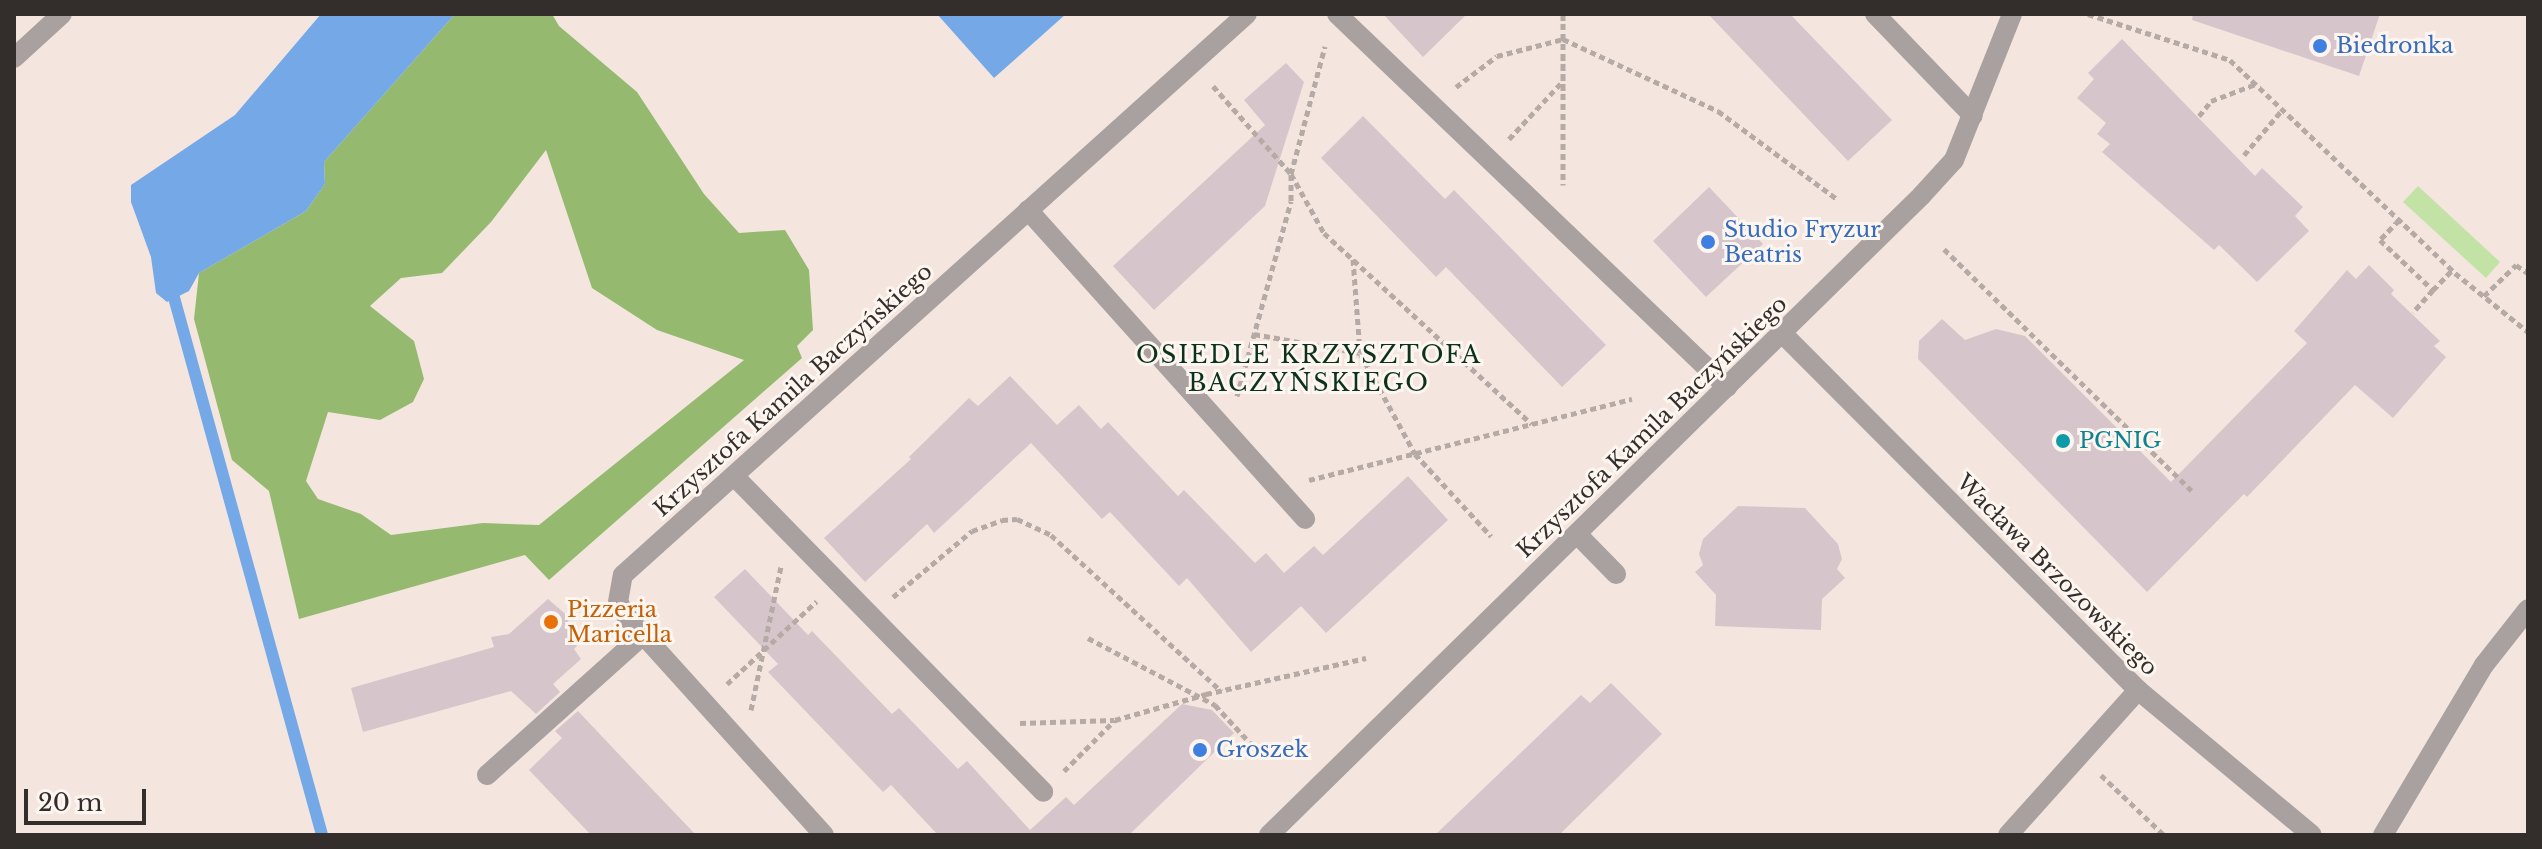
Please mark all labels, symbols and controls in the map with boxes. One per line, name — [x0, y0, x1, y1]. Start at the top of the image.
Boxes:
place label: Biedronka — [2336, 33, 2453, 59]
marker: Biedronka — [2311, 37, 2329, 55]
place label: Studio Fryzur Beatris — [1724, 216, 1881, 268]
marker: Studio Fryzur Beatris — [1699, 233, 1717, 251]
street label: Krzysztofa Kamila Baczyńskiego — [648, 258, 938, 522]
street label: Krzysztofa Kamila Baczyńskiego — [1511, 291, 1793, 563]
district label: OSIEDLE KRZYSZTOFA BACZYŃSKIEGO — [1136, 341, 1482, 397]
place label: PGNIG — [2079, 428, 2161, 454]
marker: PGNIG — [2054, 432, 2072, 450]
street label: Wacława Brzozowskiego — [1951, 469, 2163, 681]
place label: Pizzeria Maricella — [567, 596, 672, 648]
marker: Pizzeria Maricella — [542, 613, 560, 631]
place label: Groszek — [1216, 737, 1308, 763]
marker: Groszek — [1191, 741, 1209, 759]
scale bar — [28, 773, 150, 823]
text: 20 m — [38, 788, 103, 817]

